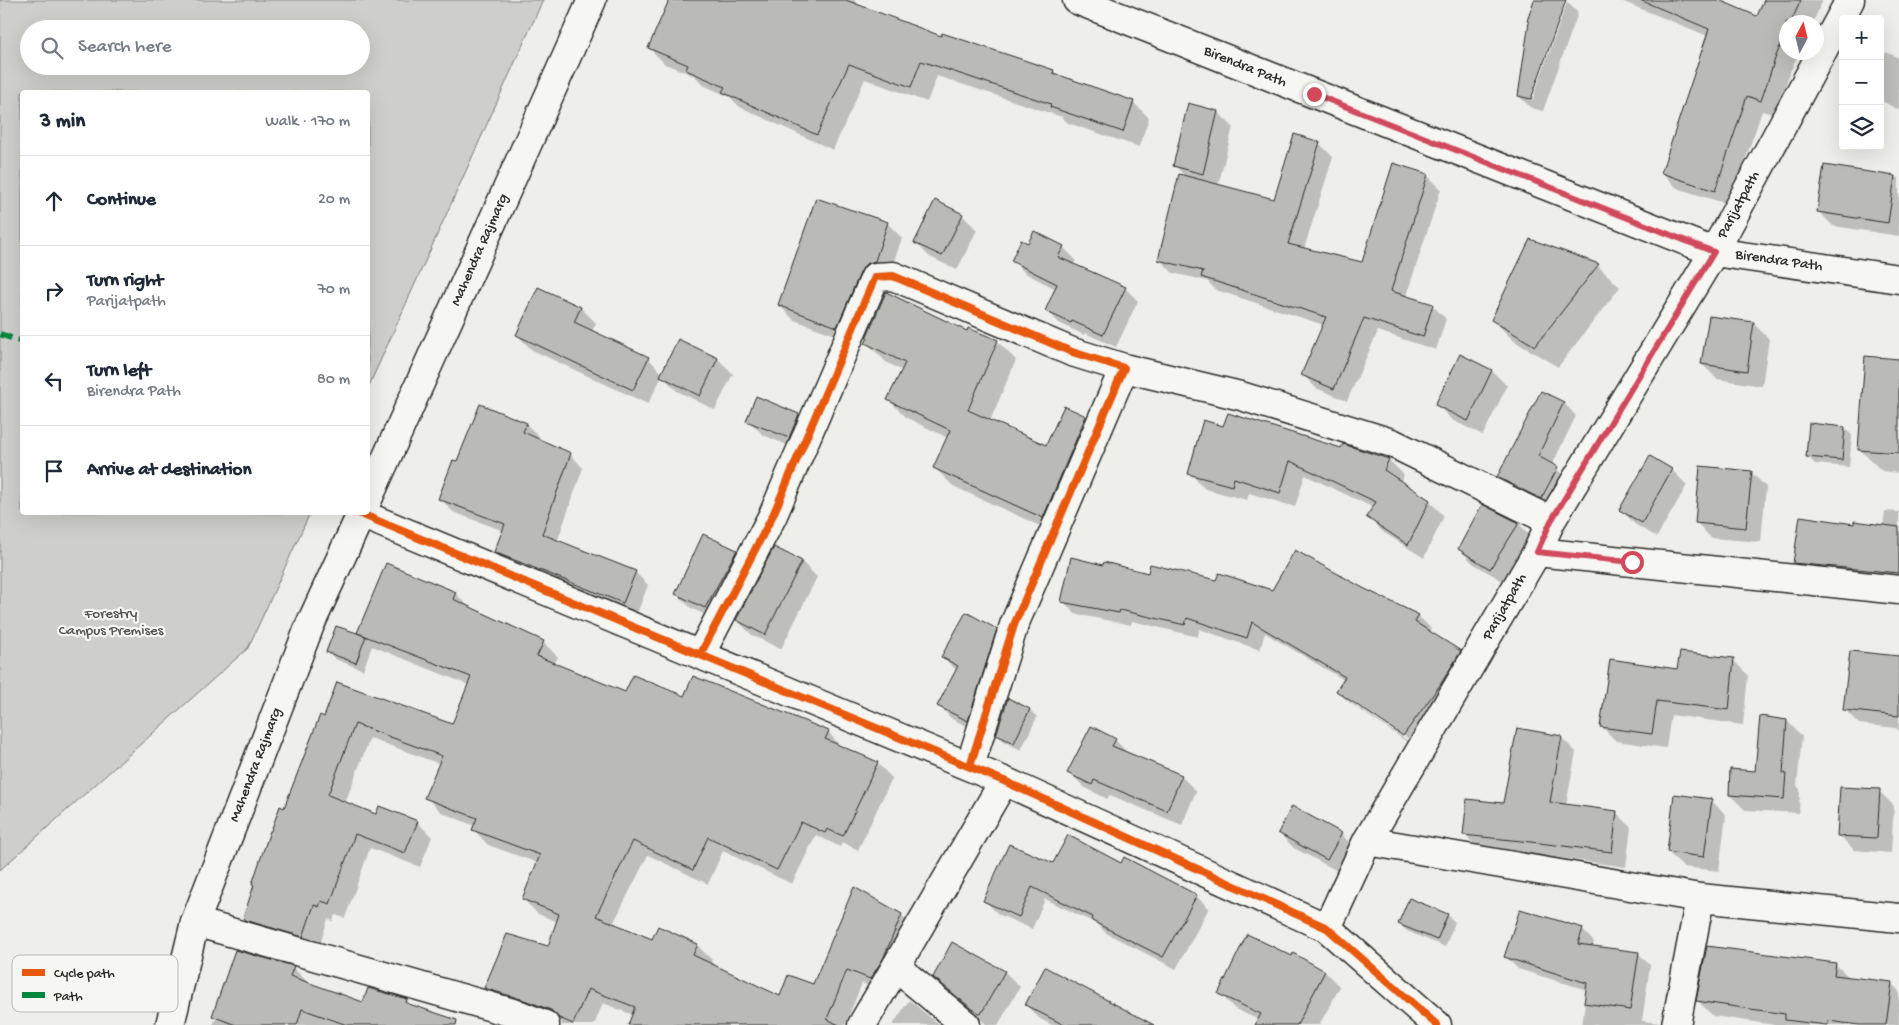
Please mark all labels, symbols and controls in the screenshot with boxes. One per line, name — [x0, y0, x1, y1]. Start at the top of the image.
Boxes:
north arrow — [1779, 15, 1824, 60]
map controls — [1839, 15, 1884, 150]
button: + — [1839, 15, 1884, 60]
search box — [20, 20, 370, 75]
icon: search — [38, 34, 66, 62]
text: Search here — [78, 36, 172, 59]
street label: Birendra Path — [1200, 42, 1289, 92]
button: − — [1839, 60, 1884, 105]
route end — [1303, 83, 1326, 106]
button: layers — [1839, 105, 1884, 150]
text: 3 min — [40, 110, 85, 135]
text: Walk · 170 m — [265, 113, 350, 132]
street label: Parijatpath — [1713, 168, 1764, 243]
icon: ahead — [40, 187, 68, 215]
text: Continue — [87, 189, 156, 212]
text: 20 m — [318, 191, 350, 210]
street label: Mahendra Rajmarg — [447, 191, 513, 309]
street label: Birendra Path — [1733, 246, 1824, 276]
text: Turn right — [87, 270, 163, 293]
icon: right — [40, 277, 68, 305]
text: 70 m — [317, 281, 350, 300]
text: Parijatpath — [87, 293, 166, 312]
text: Turn left — [87, 360, 151, 383]
icon: left — [40, 367, 68, 395]
text: 80 m — [317, 371, 350, 390]
text: Birendra Path — [87, 383, 181, 402]
icon: arrive — [40, 457, 68, 485]
text: Arrive at destination — [87, 459, 251, 482]
route start — [1621, 551, 1644, 574]
street label: Parijatpath — [1478, 571, 1531, 644]
park label: Forestry Campus Premises — [59, 605, 164, 640]
street label: Mahendra Rajmarg — [226, 705, 286, 825]
legend — [12, 955, 178, 1012]
text: Cycle path — [54, 966, 115, 983]
text: Path — [53, 989, 83, 1006]

